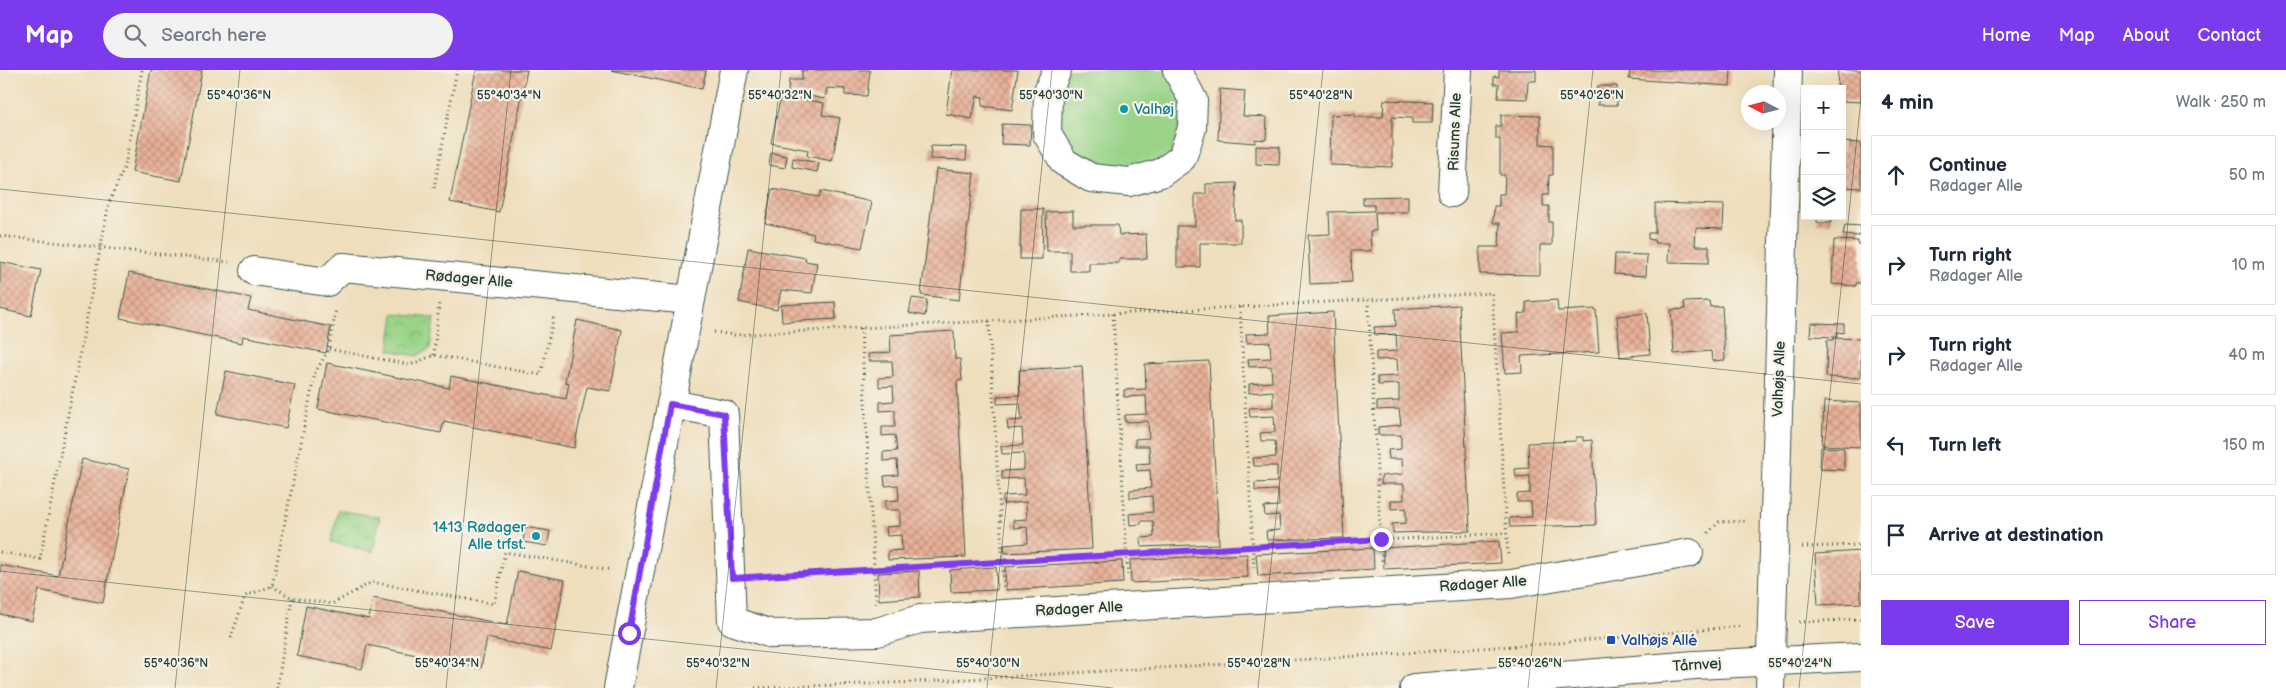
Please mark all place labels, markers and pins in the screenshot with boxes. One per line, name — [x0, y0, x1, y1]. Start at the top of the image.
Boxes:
place label: Valhøj — [1134, 100, 1174, 119]
marker: Valhøj — [1118, 103, 1130, 115]
place label: 1413 Rødager Alle trfst. — [433, 518, 527, 554]
marker: 1413 Rødager Alle trfst. — [530, 530, 542, 542]
place label: Valhøjs Allé — [1621, 631, 1697, 650]
marker: Valhøjs Allé — [1605, 634, 1617, 646]

